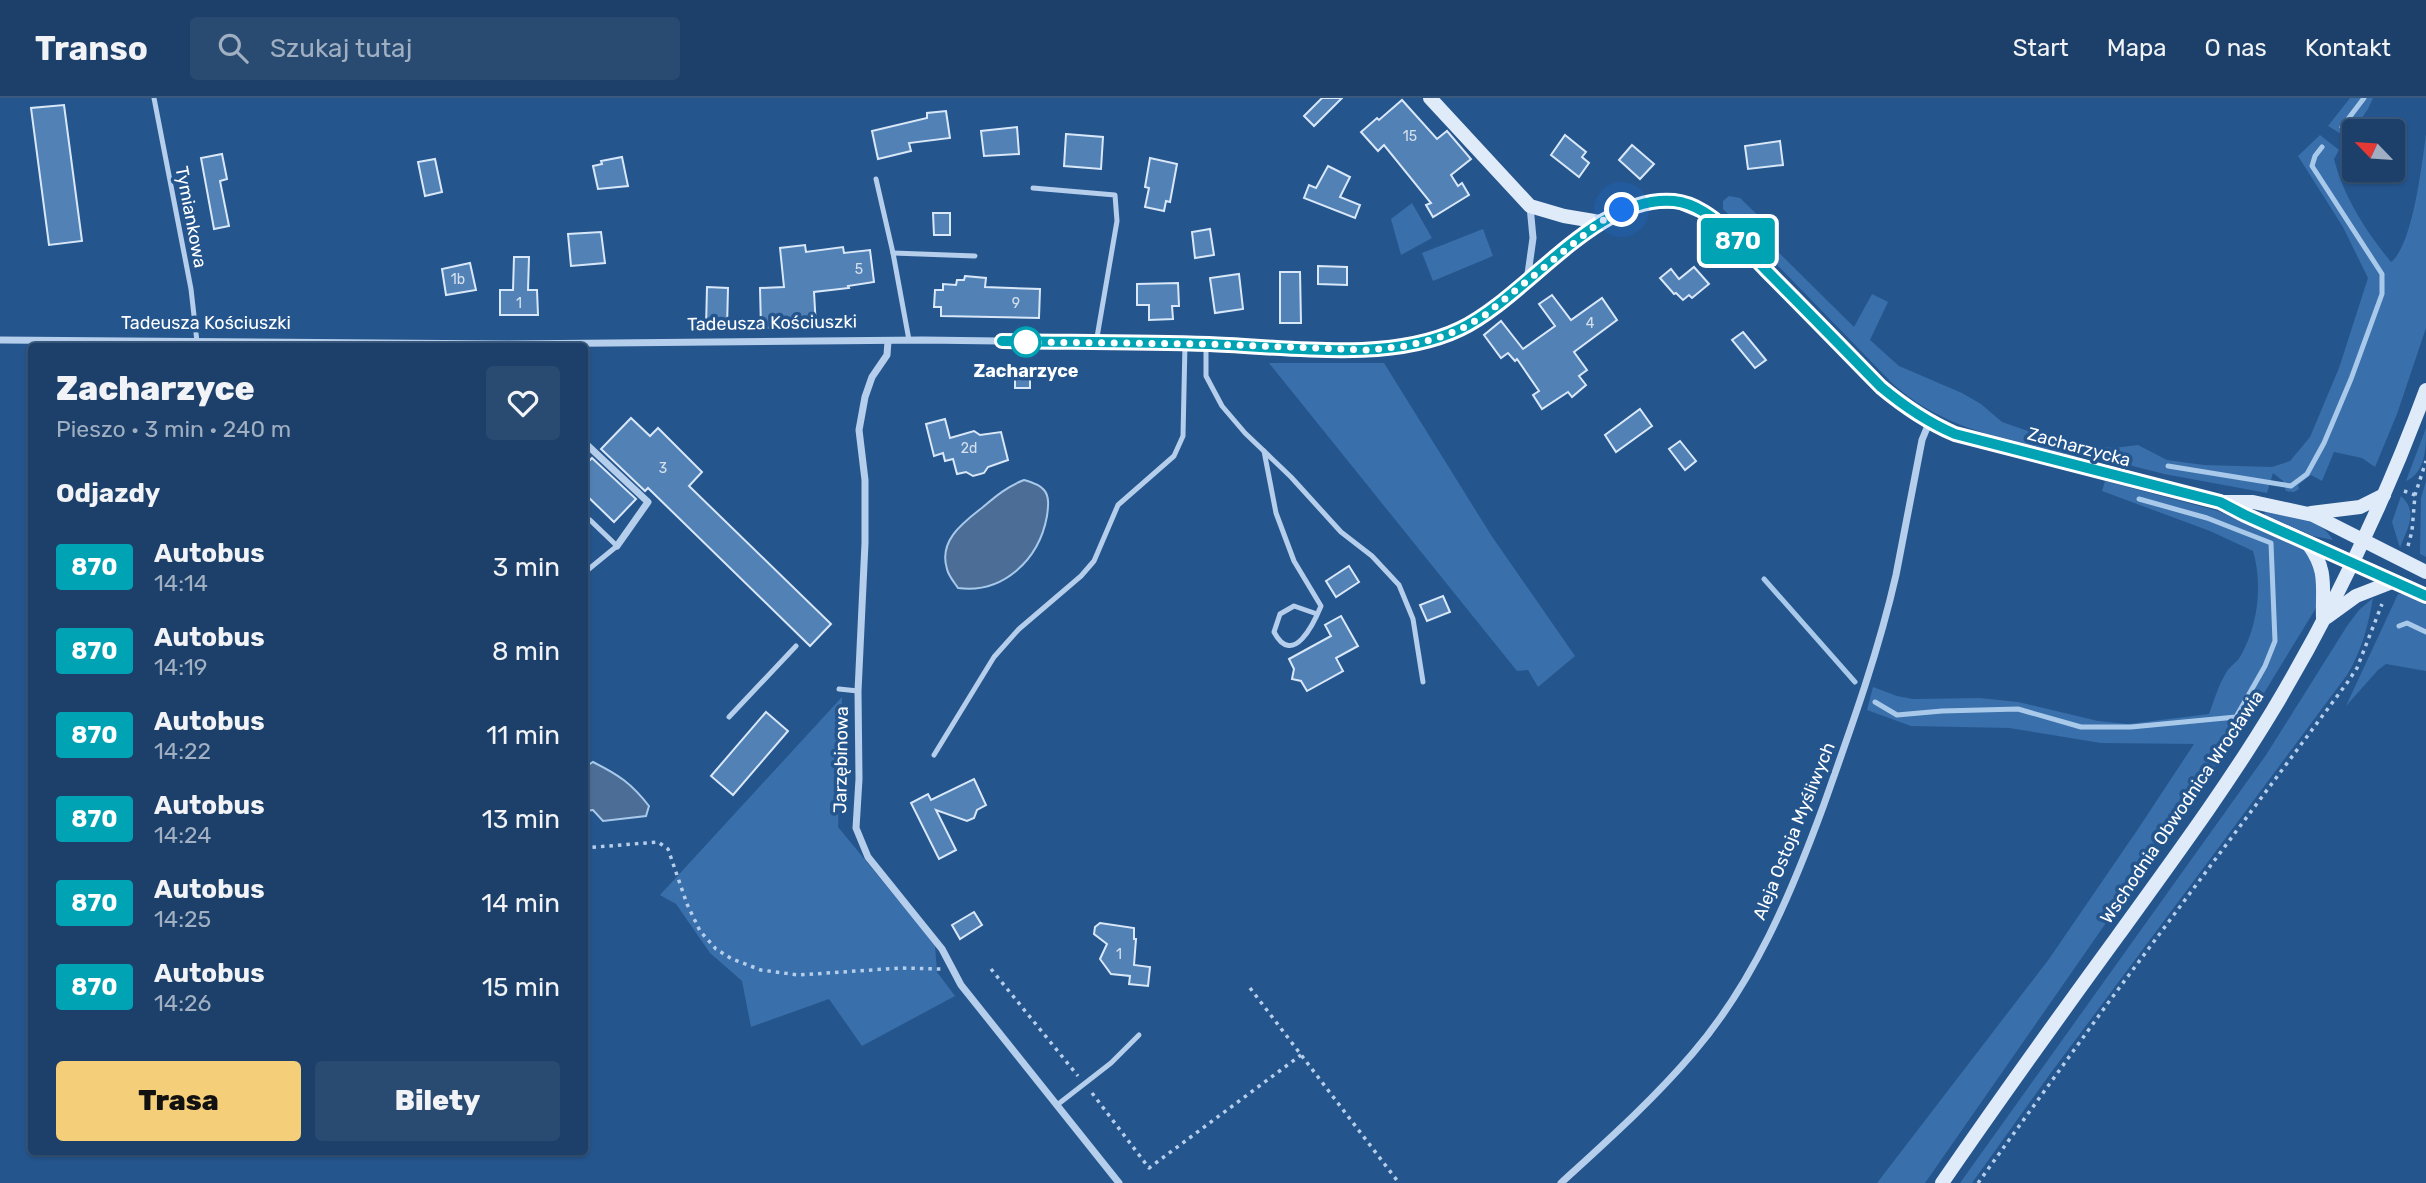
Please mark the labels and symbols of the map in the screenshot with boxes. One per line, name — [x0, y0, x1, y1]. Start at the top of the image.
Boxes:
north arrow — [2342, 119, 2404, 182]
house number: 15 — [1403, 128, 1417, 145]
street label: Tymiankowa — [170, 164, 212, 270]
your location — [1604, 192, 1639, 227]
line badge: 870 — [1698, 218, 1778, 264]
house number: 5 — [855, 261, 863, 278]
house number: 1b — [451, 271, 465, 288]
house number: 1 — [516, 295, 522, 312]
house number: 9 — [1012, 295, 1020, 312]
street label: Tadeusza Kościuszki — [687, 311, 857, 335]
street label: Tadeusza Kościuszki — [121, 312, 291, 334]
house number: 4 — [1586, 315, 1595, 332]
marker: Zacharzyce — [1011, 327, 1041, 357]
place label: Zacharzyce — [974, 360, 1079, 382]
street label: Zacharzycka — [2025, 423, 2133, 471]
house number: 2d — [961, 440, 977, 457]
house number: 3 — [659, 460, 667, 477]
street label: Wschodnia Obwodnica Wrocławia — [2096, 686, 2268, 928]
street label: Jarzębinowa — [829, 706, 853, 814]
street label: Aleja Ostoja Myśliwych — [1748, 739, 1840, 923]
house number: 1 — [1116, 946, 1122, 963]

